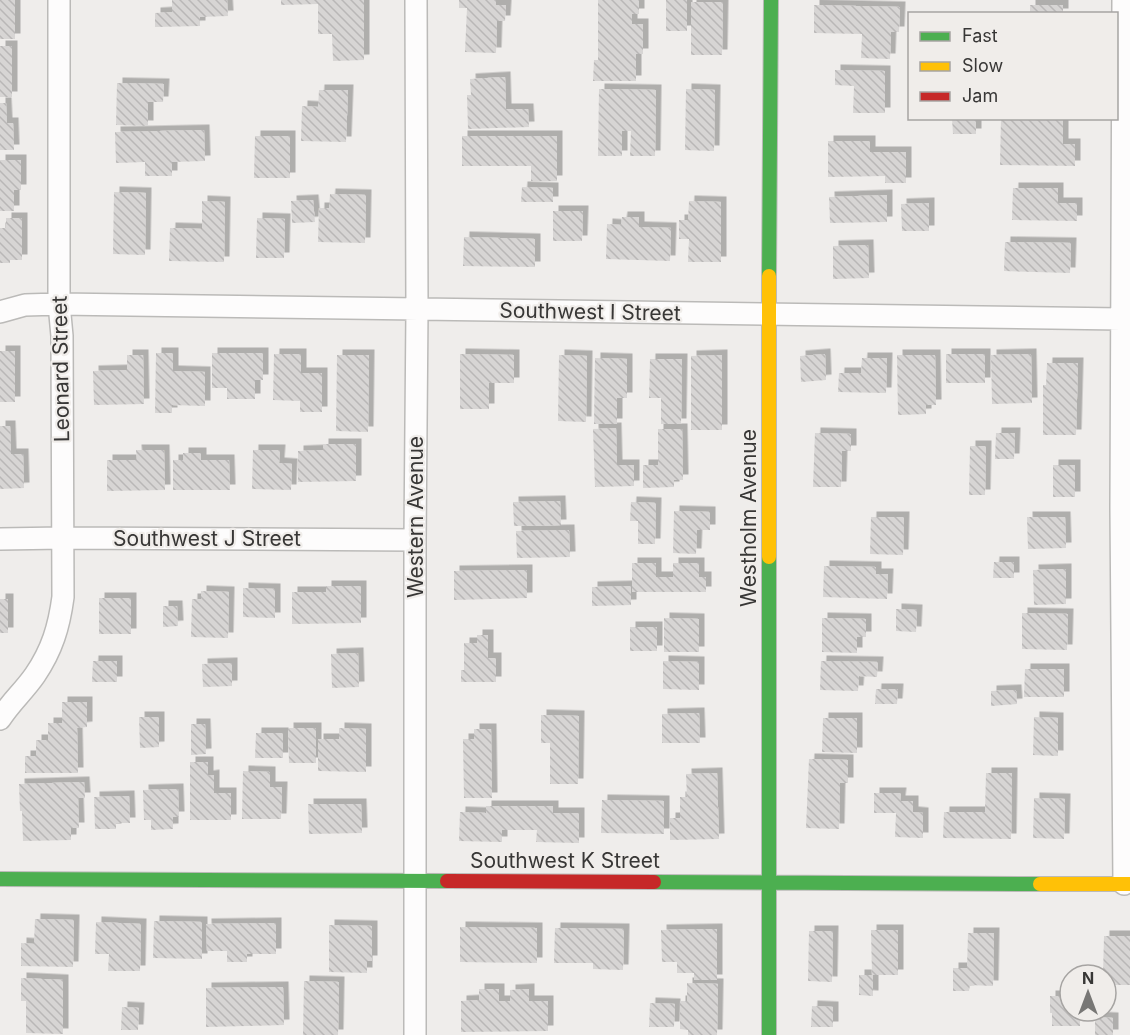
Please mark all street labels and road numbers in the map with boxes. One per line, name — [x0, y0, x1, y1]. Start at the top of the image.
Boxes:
street label: Leonard Street — [47, 295, 74, 442]
street label: Southwest I Street — [499, 297, 681, 326]
street label: Westholm Avenue — [736, 429, 761, 607]
street label: Western Avenue — [403, 436, 428, 598]
street label: Southwest J Street — [113, 526, 301, 551]
street label: Southwest K Street — [470, 848, 660, 873]

